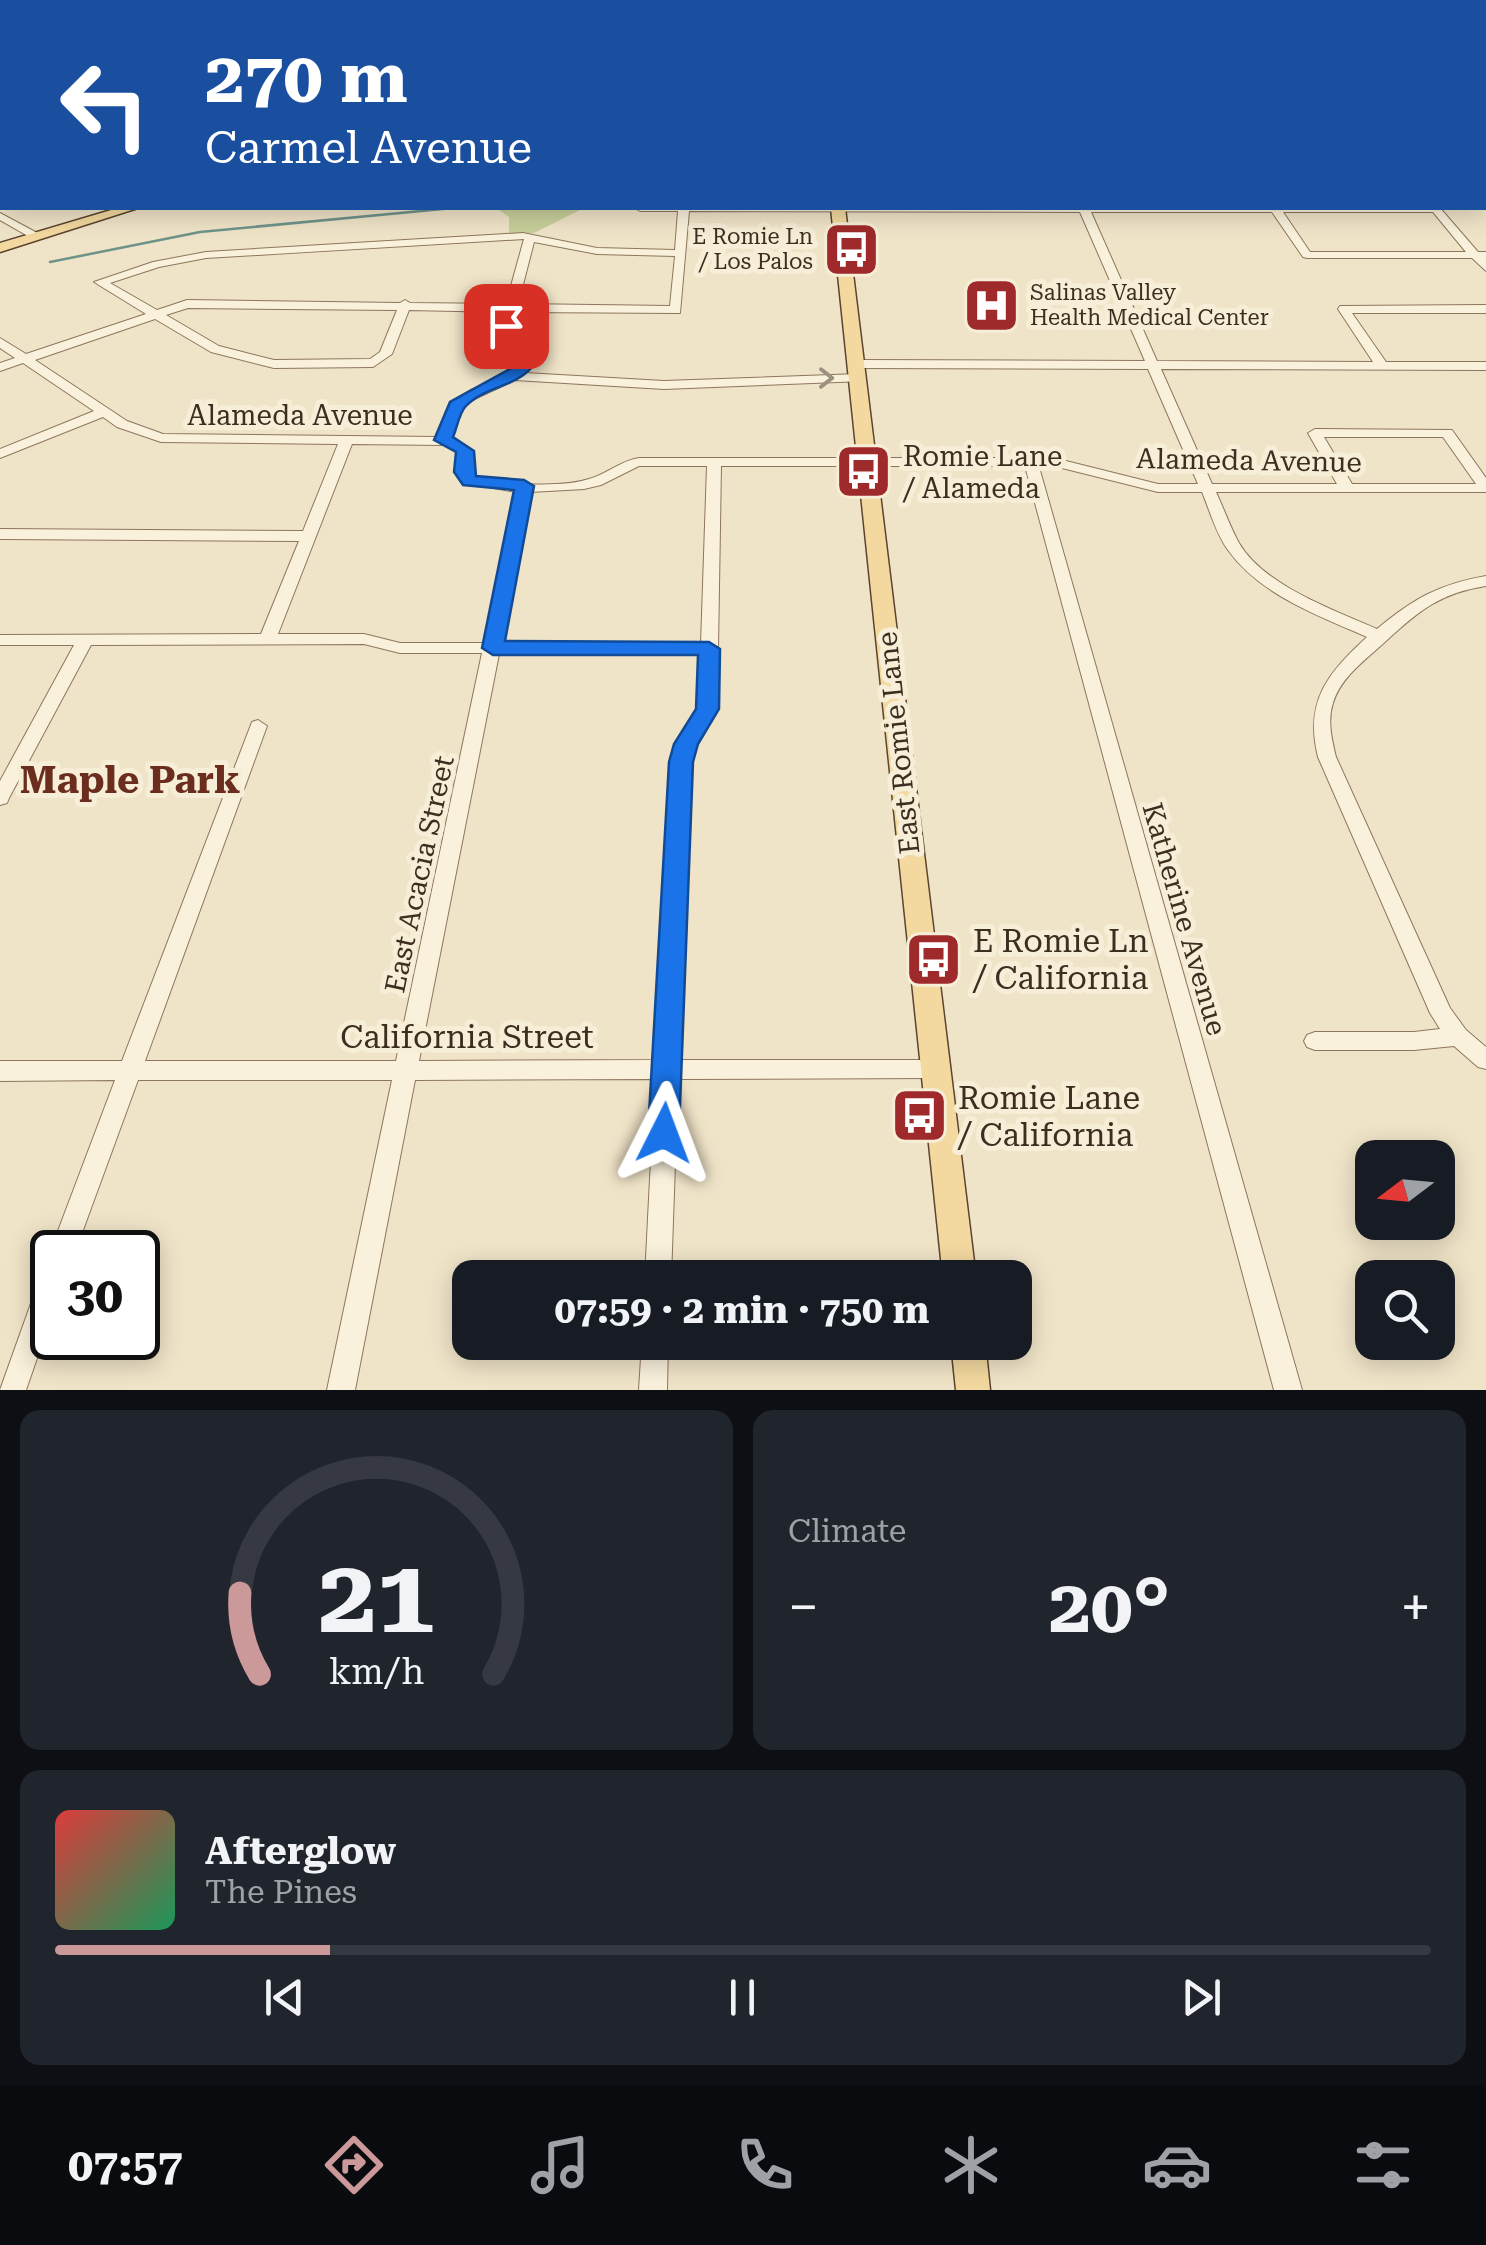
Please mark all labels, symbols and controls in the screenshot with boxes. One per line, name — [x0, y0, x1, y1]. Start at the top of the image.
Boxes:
text: 270 m — [205, 37, 408, 119]
icon: left — [40, 40, 170, 170]
text: Carmel Avenue — [205, 121, 532, 174]
bus stop icon: E Romie Ln / Los Palos — [822, 219, 882, 279]
place label: E Romie Ln / Los Palos — [692, 224, 813, 274]
hospital icon: Salinas Valley Health Medical Center — [961, 275, 1021, 335]
place label: Salinas Valley Health Medical Center — [1030, 280, 1269, 330]
pin — [464, 284, 549, 369]
icon: arrive — [479, 299, 534, 354]
one-way arrow — [818, 367, 834, 389]
street label: Alameda Avenue — [187, 399, 413, 432]
place label: Romie Lane / Alameda — [902, 440, 1062, 505]
bus stop icon: Romie Lane / Alameda — [834, 442, 894, 502]
street label: Alameda Avenue — [1136, 442, 1362, 479]
street label: East Romie Lane — [870, 630, 927, 856]
street label: East Acacia Street — [378, 753, 461, 996]
district label: Maple Park — [20, 758, 240, 802]
street label: Katherine Avenue — [1136, 799, 1233, 1039]
place label: E Romie Ln / California — [972, 922, 1149, 997]
bus stop icon: E Romie Ln / California — [904, 929, 964, 989]
street label: California Street — [340, 1018, 594, 1056]
place label: Romie Lane / California — [957, 1079, 1140, 1154]
position arrow — [612, 1081, 716, 1185]
bus stop icon: Romie Lane / California — [889, 1086, 949, 1146]
north arrow — [1355, 1140, 1455, 1240]
map controls — [1355, 1140, 1455, 1360]
speed limit sign: 30 — [30, 1230, 160, 1360]
button: search — [1355, 1260, 1455, 1360]
text: 07:59 · 2 min · 750 m — [555, 1288, 929, 1332]
text: Climate — [788, 1512, 906, 1550]
text: 21 — [318, 1536, 435, 1657]
text: 20° — [1049, 1562, 1170, 1650]
text: − — [788, 1575, 819, 1639]
text: + — [1400, 1575, 1431, 1639]
text: km/h — [329, 1651, 424, 1693]
text: Afterglow — [205, 1829, 396, 1873]
text: The Pines — [205, 1873, 357, 1911]
icon: previous — [257, 1970, 312, 2025]
icon: pause — [715, 1970, 770, 2025]
icon: next — [1174, 1970, 1229, 2025]
icon: directions — [319, 2130, 389, 2200]
icon: music — [525, 2130, 595, 2200]
icon: phone — [730, 2130, 800, 2200]
icon: climate — [936, 2130, 1006, 2200]
icon: car — [1142, 2130, 1212, 2200]
icon: filters — [1348, 2130, 1418, 2200]
text: 07:57 — [68, 2139, 183, 2192]

